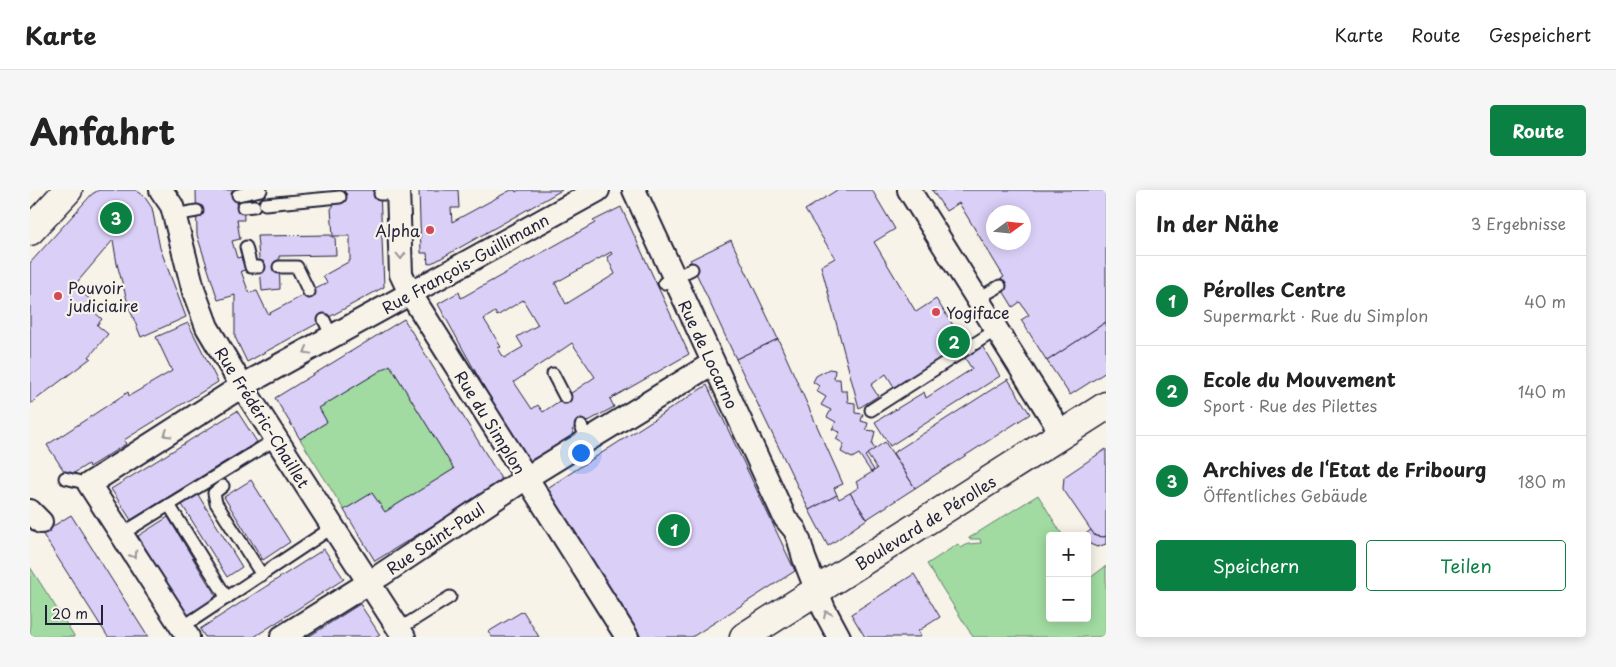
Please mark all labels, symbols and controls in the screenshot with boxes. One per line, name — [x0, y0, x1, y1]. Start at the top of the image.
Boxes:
text: Karte — [25, 17, 97, 53]
text: Karte — [1335, 21, 1383, 48]
text: Route — [1411, 21, 1461, 48]
text: Gespeichert — [1489, 21, 1591, 48]
text: Anfahrt — [30, 104, 175, 157]
button: Route — [1490, 105, 1586, 156]
pin: 3 — [100, 199, 132, 237]
north arrow — [986, 205, 1031, 250]
street label: Rue François-Guillimann — [377, 207, 553, 319]
text: In der Nähe — [1156, 207, 1278, 239]
text: 3 Ergebnisse — [1471, 211, 1566, 235]
place label: Alpha — [375, 218, 420, 242]
marker: Alpha — [424, 224, 436, 236]
one-way arrow — [395, 252, 406, 260]
place label: Pouvoir judiciaire — [66, 275, 138, 317]
text: Pérolles Centre — [1203, 275, 1346, 303]
text: 1 — [1168, 289, 1176, 313]
text: 40 m — [1524, 289, 1566, 313]
marker: Pouvoir judiciaire — [52, 290, 64, 302]
street label: Rue de Locarno — [673, 296, 745, 412]
place label: Yogiface — [946, 300, 1010, 324]
text: Supermarkt · Rue du Simplon — [1203, 303, 1428, 327]
marker: Yogiface — [930, 306, 942, 318]
pin: 2 — [938, 323, 970, 361]
street label: Rue Frédéric-Chaillet — [210, 342, 316, 493]
one-way arrow — [303, 345, 312, 355]
text: Ecole du Mouvement — [1203, 365, 1396, 393]
street label: Rue du Simplon — [450, 366, 532, 478]
text: 2 — [1166, 379, 1178, 403]
text: 140 m — [1518, 379, 1566, 403]
text: Sport · Rue des Pilettes — [1203, 393, 1377, 417]
one-way arrow — [164, 428, 173, 437]
your location — [568, 440, 594, 466]
text: Archives de l‘Etat de Fribourg — [1203, 455, 1486, 483]
street label: Boulevard de Pérolles — [850, 469, 1000, 575]
text: 3 — [1167, 469, 1177, 493]
text: 180 m — [1518, 469, 1566, 493]
text: Öffentliches Gebäude — [1203, 483, 1368, 507]
street label: Rue Saint-Paul — [381, 496, 489, 580]
pin: 1 — [658, 511, 690, 549]
map controls — [1046, 532, 1091, 622]
button: + — [1046, 532, 1091, 577]
button: Speichern — [1156, 540, 1356, 591]
button: Teilen — [1366, 540, 1566, 591]
one-way arrow — [127, 549, 137, 558]
button: − — [1046, 577, 1091, 622]
scale bar — [45, 602, 102, 625]
text: 20 m — [52, 603, 88, 624]
one-way arrow — [823, 610, 833, 619]

